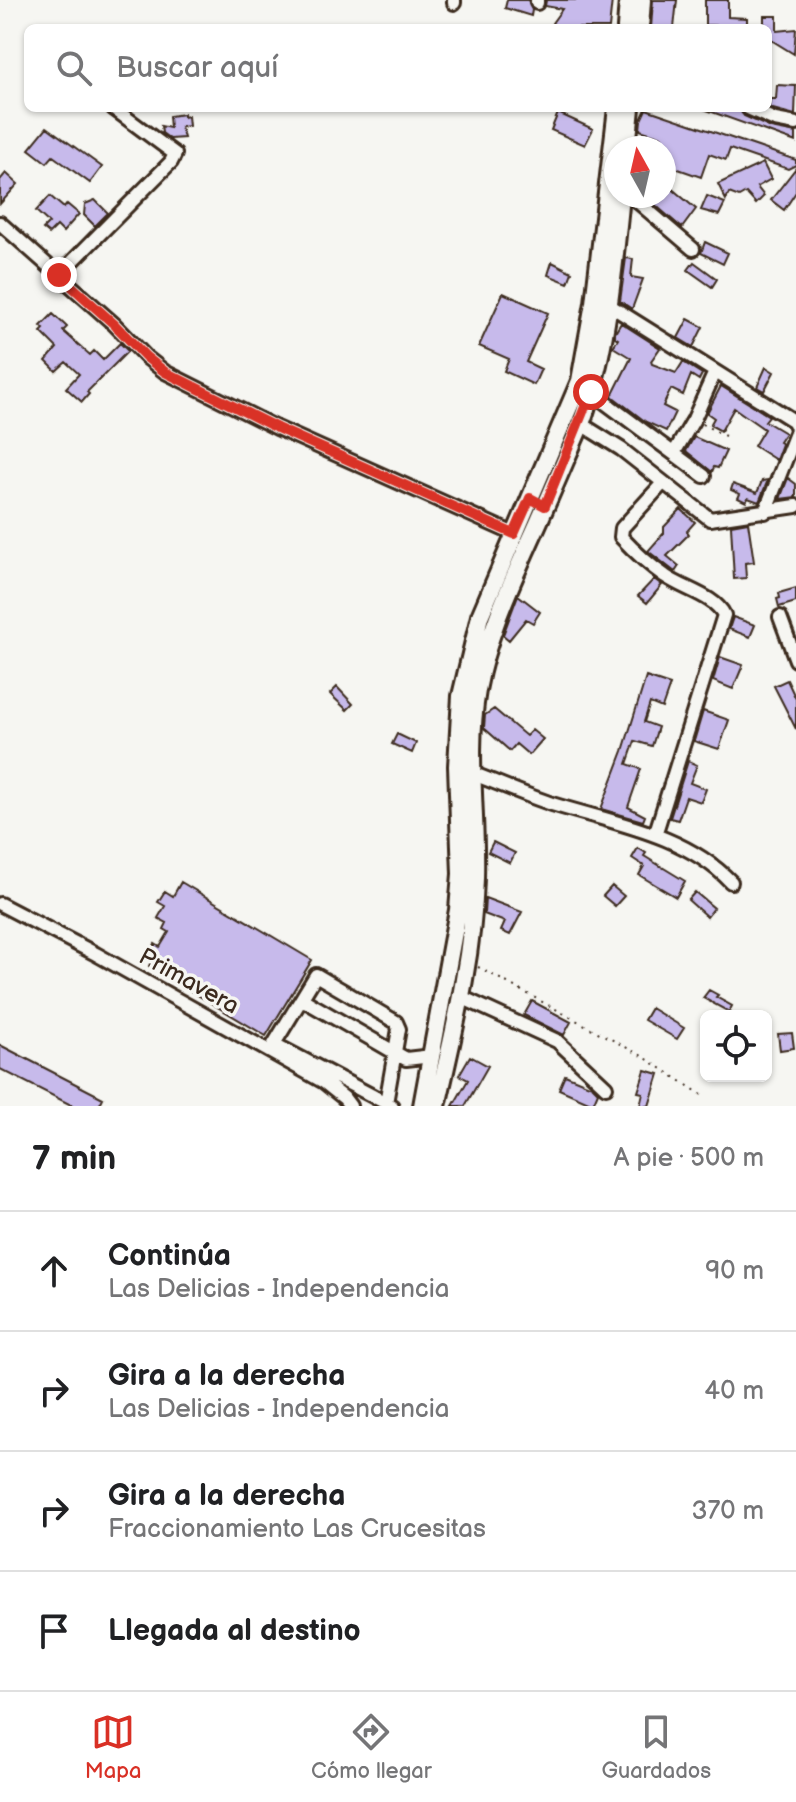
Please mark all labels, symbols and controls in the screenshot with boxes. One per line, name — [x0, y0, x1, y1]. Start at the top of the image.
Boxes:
search box — [24, 24, 772, 112]
icon: search — [52, 46, 96, 90]
text: Buscar aquí — [116, 50, 278, 86]
north arrow — [604, 136, 676, 208]
route end — [41, 257, 77, 293]
route start — [573, 374, 609, 410]
street label: Primavera — [134, 942, 244, 1020]
map controls — [700, 1010, 772, 1082]
button: locate — [700, 1010, 772, 1082]
text: 7 min — [32, 1138, 116, 1179]
text: A pie · 500 m — [614, 1143, 764, 1174]
text: Continúa — [108, 1238, 231, 1274]
icon: ahead — [32, 1249, 76, 1293]
text: 90 m — [705, 1256, 764, 1287]
text: Las Delicias - Independencia — [108, 1274, 449, 1305]
text: Gira a la derecha — [108, 1358, 345, 1394]
icon: right — [32, 1369, 76, 1413]
text: 40 m — [704, 1376, 764, 1407]
text: Las Delicias - Independencia — [108, 1394, 449, 1425]
text: Gira a la derecha — [108, 1478, 345, 1514]
icon: right — [32, 1489, 76, 1533]
text: 370 m — [691, 1496, 764, 1527]
text: Fraccionamiento Las Crucesitas — [108, 1514, 486, 1545]
icon: arrive — [32, 1609, 76, 1653]
text: Llegada al destino — [108, 1613, 361, 1649]
tab: Mapa — [85, 1710, 141, 1785]
tab: Cómo llegar — [311, 1710, 432, 1785]
tab: Guardados — [601, 1710, 711, 1785]

